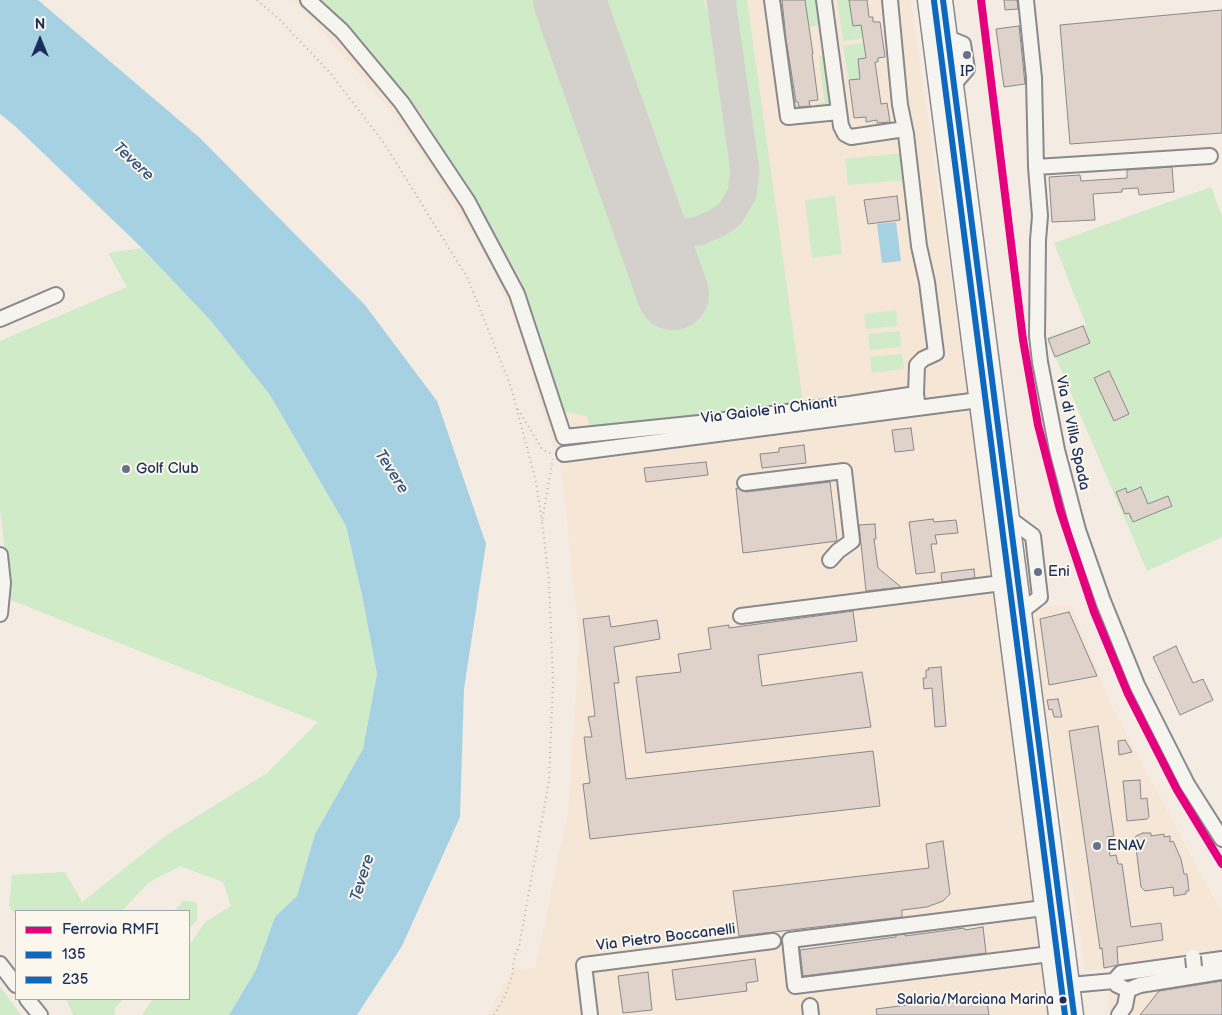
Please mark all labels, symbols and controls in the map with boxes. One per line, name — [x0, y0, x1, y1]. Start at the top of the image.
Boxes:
north arrow — [15, 15, 65, 65]
text: N — [35, 16, 45, 33]
marker: IP — [961, 49, 973, 61]
place label: IP — [960, 63, 974, 81]
water label: Tevere — [109, 138, 157, 186]
street label: Via di Villa Spada — [1051, 374, 1093, 492]
street label: Via Gaiole in Chianti — [700, 394, 838, 428]
water label: Tevere — [370, 446, 412, 498]
place label: Golf Club — [136, 460, 199, 478]
marker: Golf Club — [120, 463, 132, 475]
place label: Eni — [1048, 563, 1070, 581]
marker: Eni — [1032, 566, 1044, 578]
place label: ENAV — [1107, 837, 1145, 855]
marker: ENAV — [1091, 840, 1103, 852]
water label: Tevere — [347, 852, 379, 904]
legend — [15, 910, 190, 1000]
text: Ferrovia RMFI — [62, 920, 159, 939]
street label: Via Pietro Boccanelli — [595, 921, 737, 955]
text: 135 — [62, 945, 86, 964]
text: 235 — [62, 970, 88, 989]
place label: Salaria/Marciana Marina — [897, 992, 1054, 1008]
marker: Salaria/Marciana Marina — [1058, 995, 1068, 1005]

